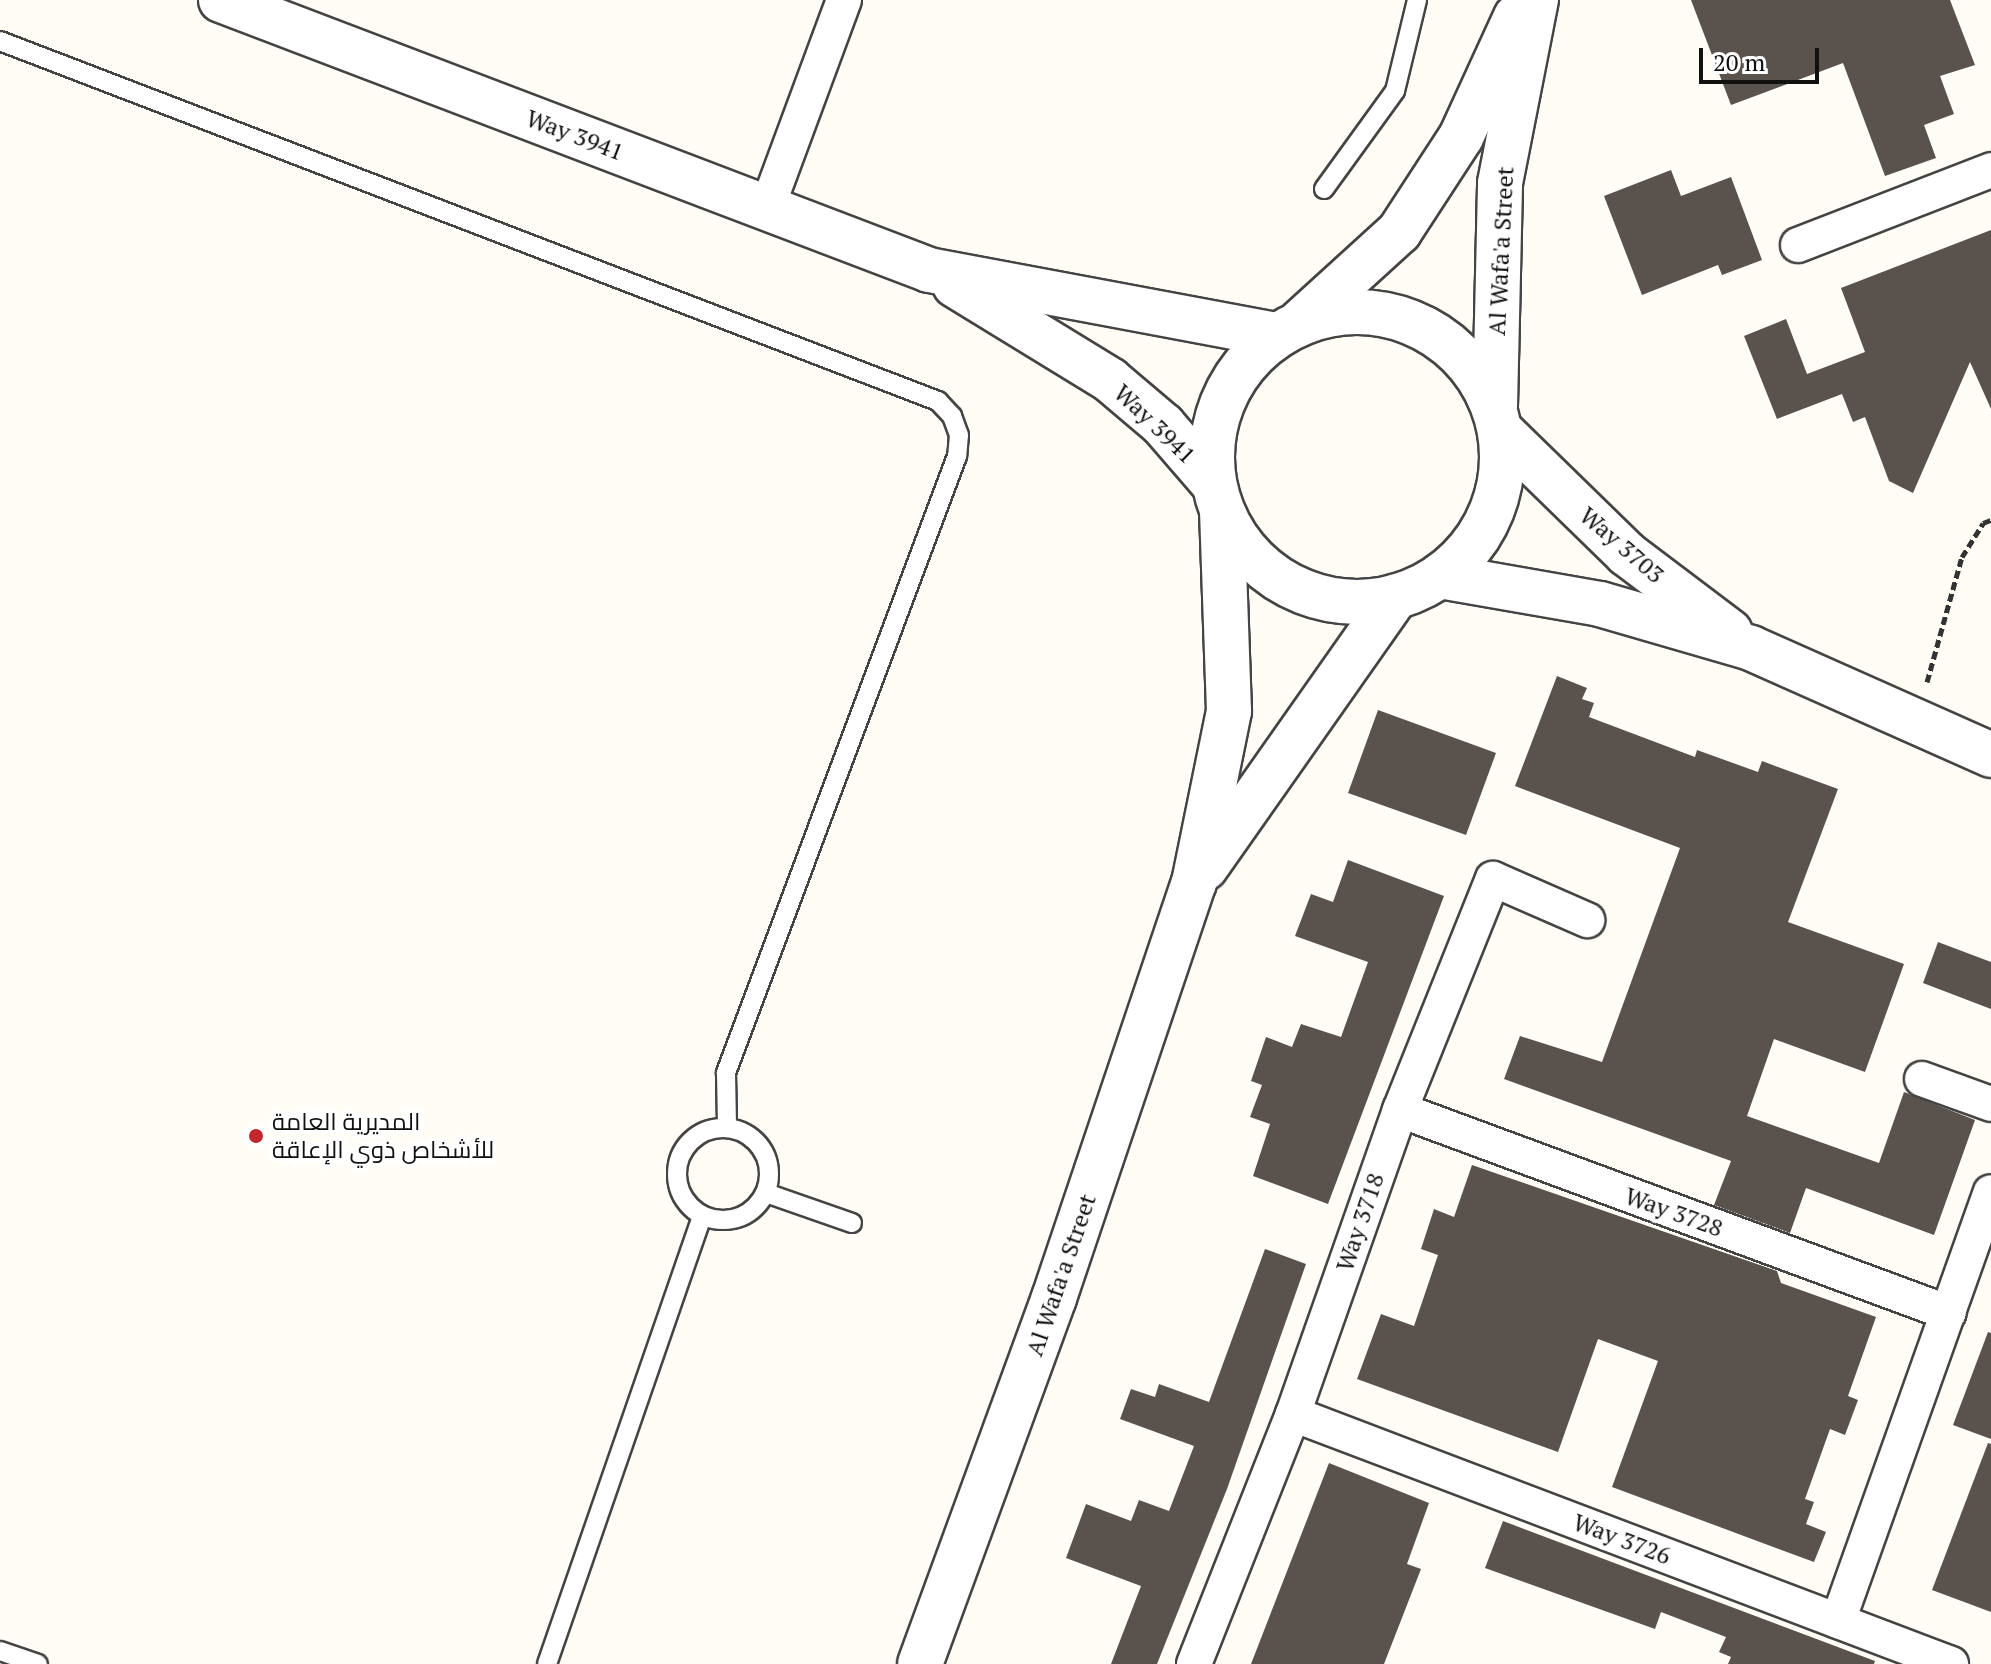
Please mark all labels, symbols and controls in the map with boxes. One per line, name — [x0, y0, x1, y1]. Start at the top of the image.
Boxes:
scale bar — [1703, 32, 1823, 82]
text: 20 m — [1713, 46, 1765, 78]
street label: Way 3941 — [522, 103, 628, 167]
street label: Al Wafa'a Street — [1482, 166, 1520, 336]
street label: Way 3941 — [1108, 378, 1202, 470]
street label: Way 3703 — [1574, 501, 1670, 589]
place label: المديرية العامة للأشخاص ذوي الإعاقة — [272, 1108, 494, 1164]
marker: المديرية العامة للأشخاص ذوي الإعاقة — [247, 1127, 265, 1145]
street label: Way 3718 — [1330, 1169, 1390, 1275]
street label: Way 3728 — [1621, 1181, 1727, 1243]
street label: Al Wafa'a Street — [1020, 1190, 1102, 1360]
street label: Way 3726 — [1569, 1507, 1675, 1571]

